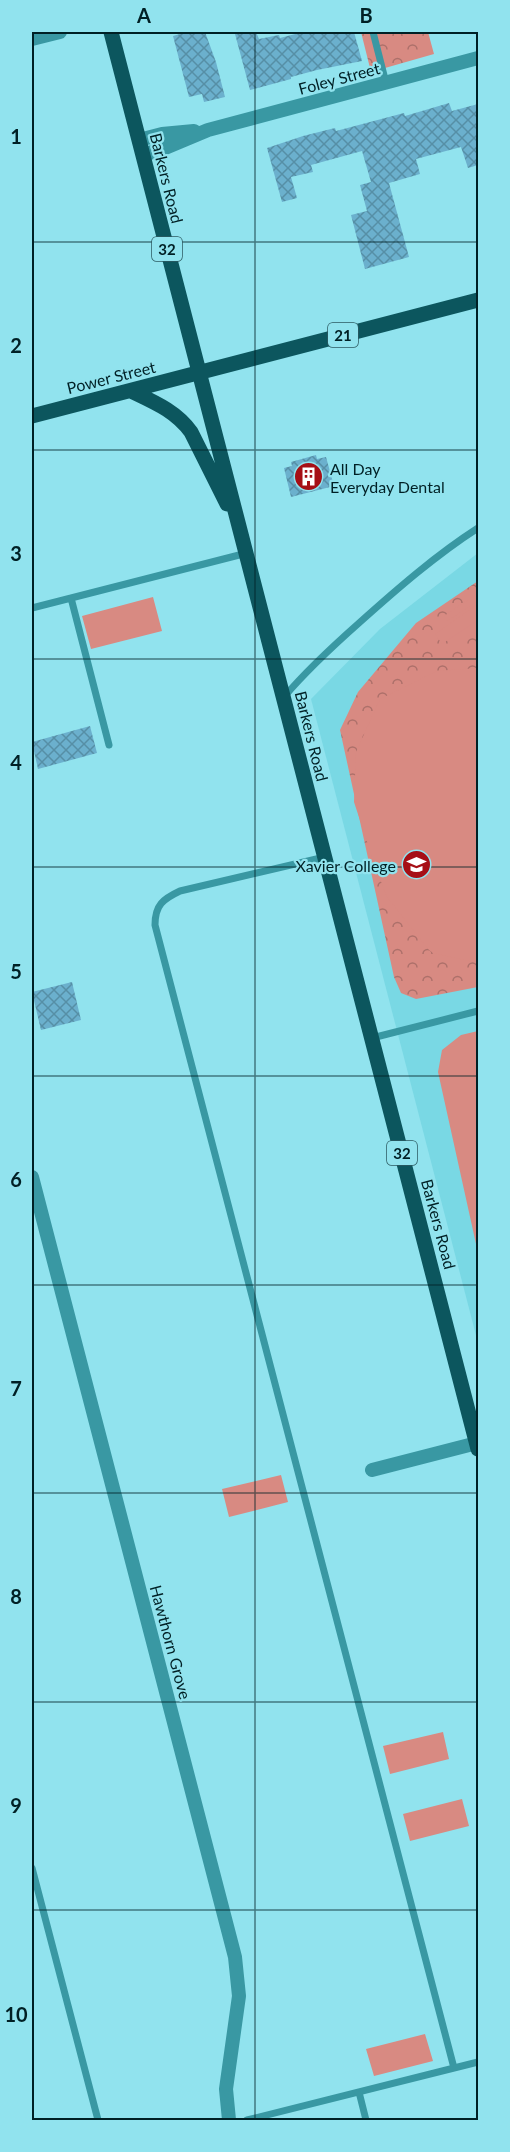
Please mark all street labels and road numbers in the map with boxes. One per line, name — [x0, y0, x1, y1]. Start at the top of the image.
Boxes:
street label: Foley Street — [296, 58, 382, 98]
street label: Barkers Road — [147, 131, 187, 225]
road number: 32 — [152, 237, 182, 261]
road number: 21 — [328, 323, 358, 347]
street label: Power Street — [65, 357, 158, 397]
street label: Barkers Road — [292, 689, 332, 783]
road number: 32 — [387, 1141, 417, 1165]
street label: Barkers Road — [418, 1177, 460, 1271]
street label: Hawthorn Grove — [147, 1583, 195, 1701]

